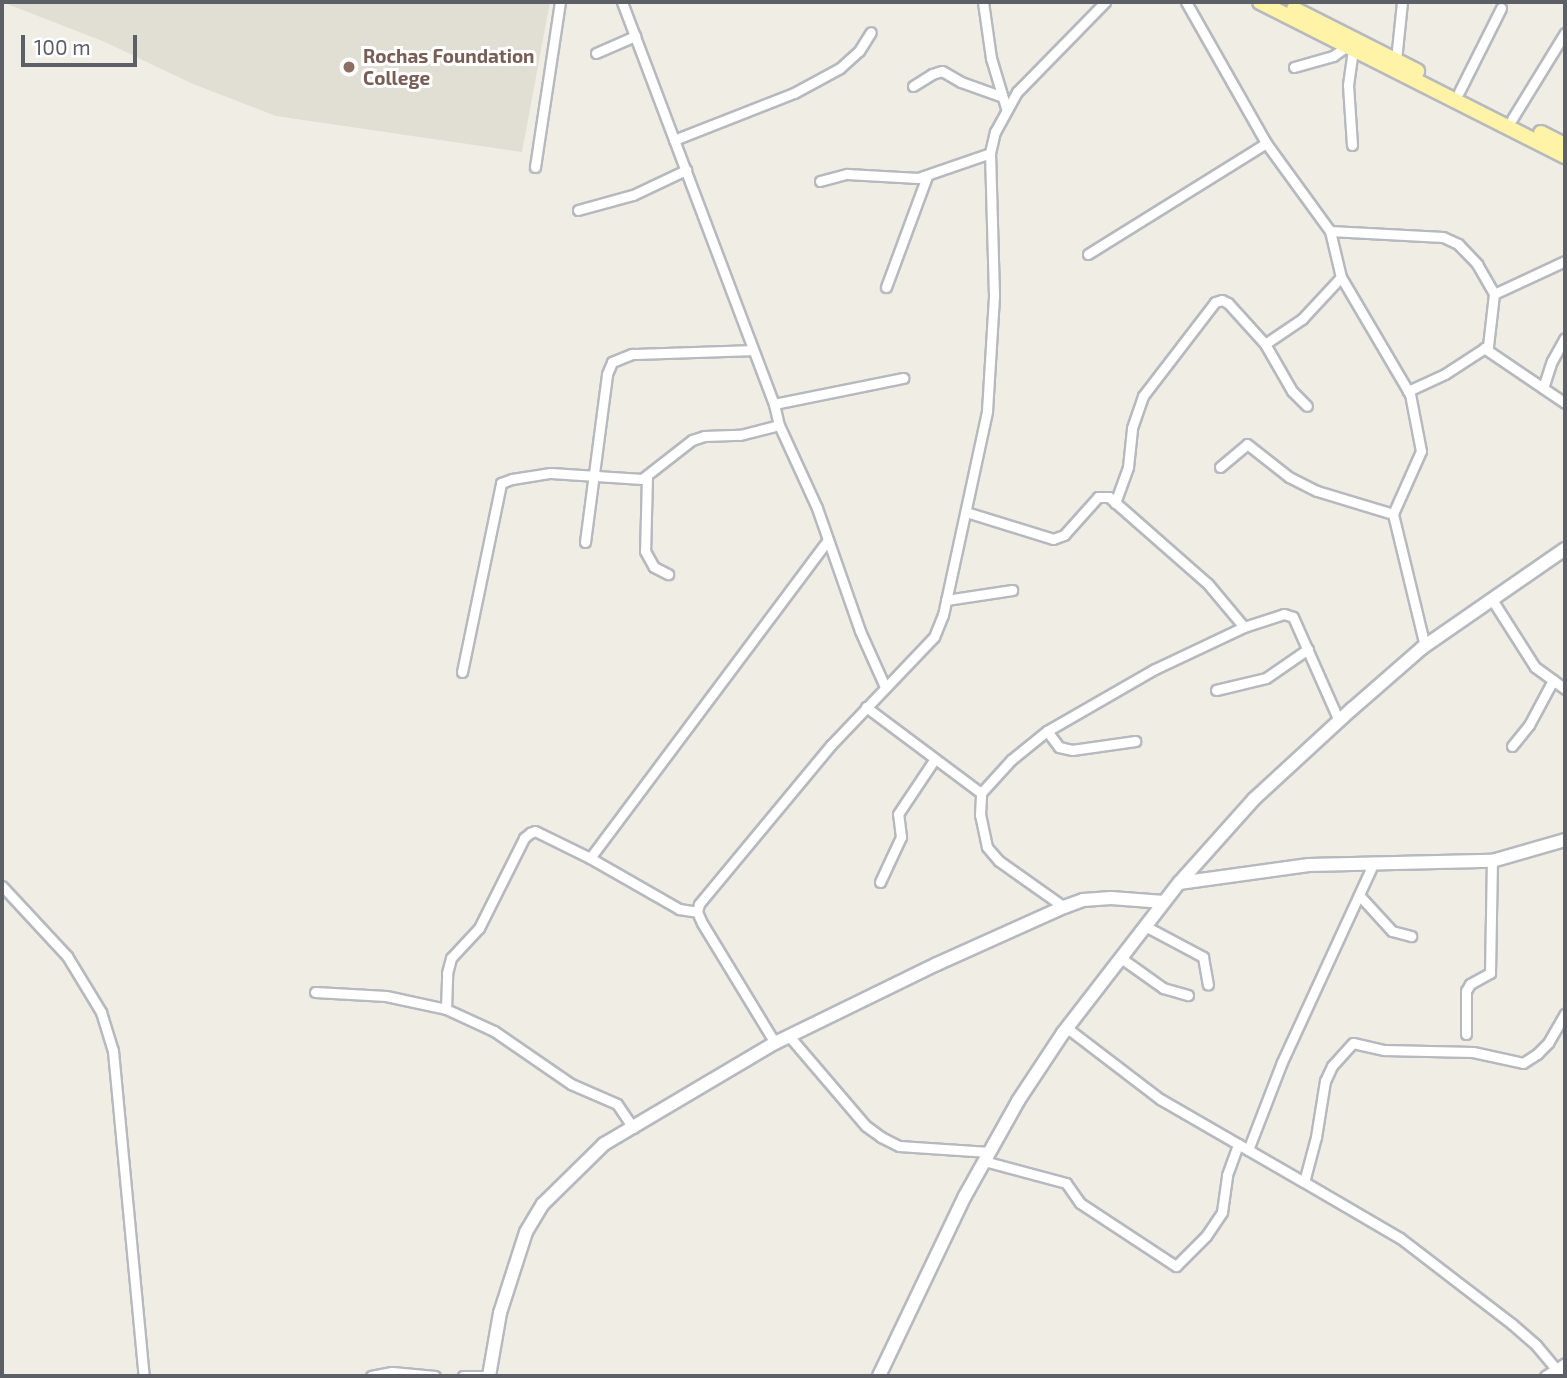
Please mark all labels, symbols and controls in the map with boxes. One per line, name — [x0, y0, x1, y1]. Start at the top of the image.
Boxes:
scale bar — [24, 21, 140, 65]
text: 100 m — [34, 34, 91, 59]
place label: Rochas Foundation College — [363, 45, 535, 89]
marker: Rochas Foundation College — [341, 59, 357, 75]

